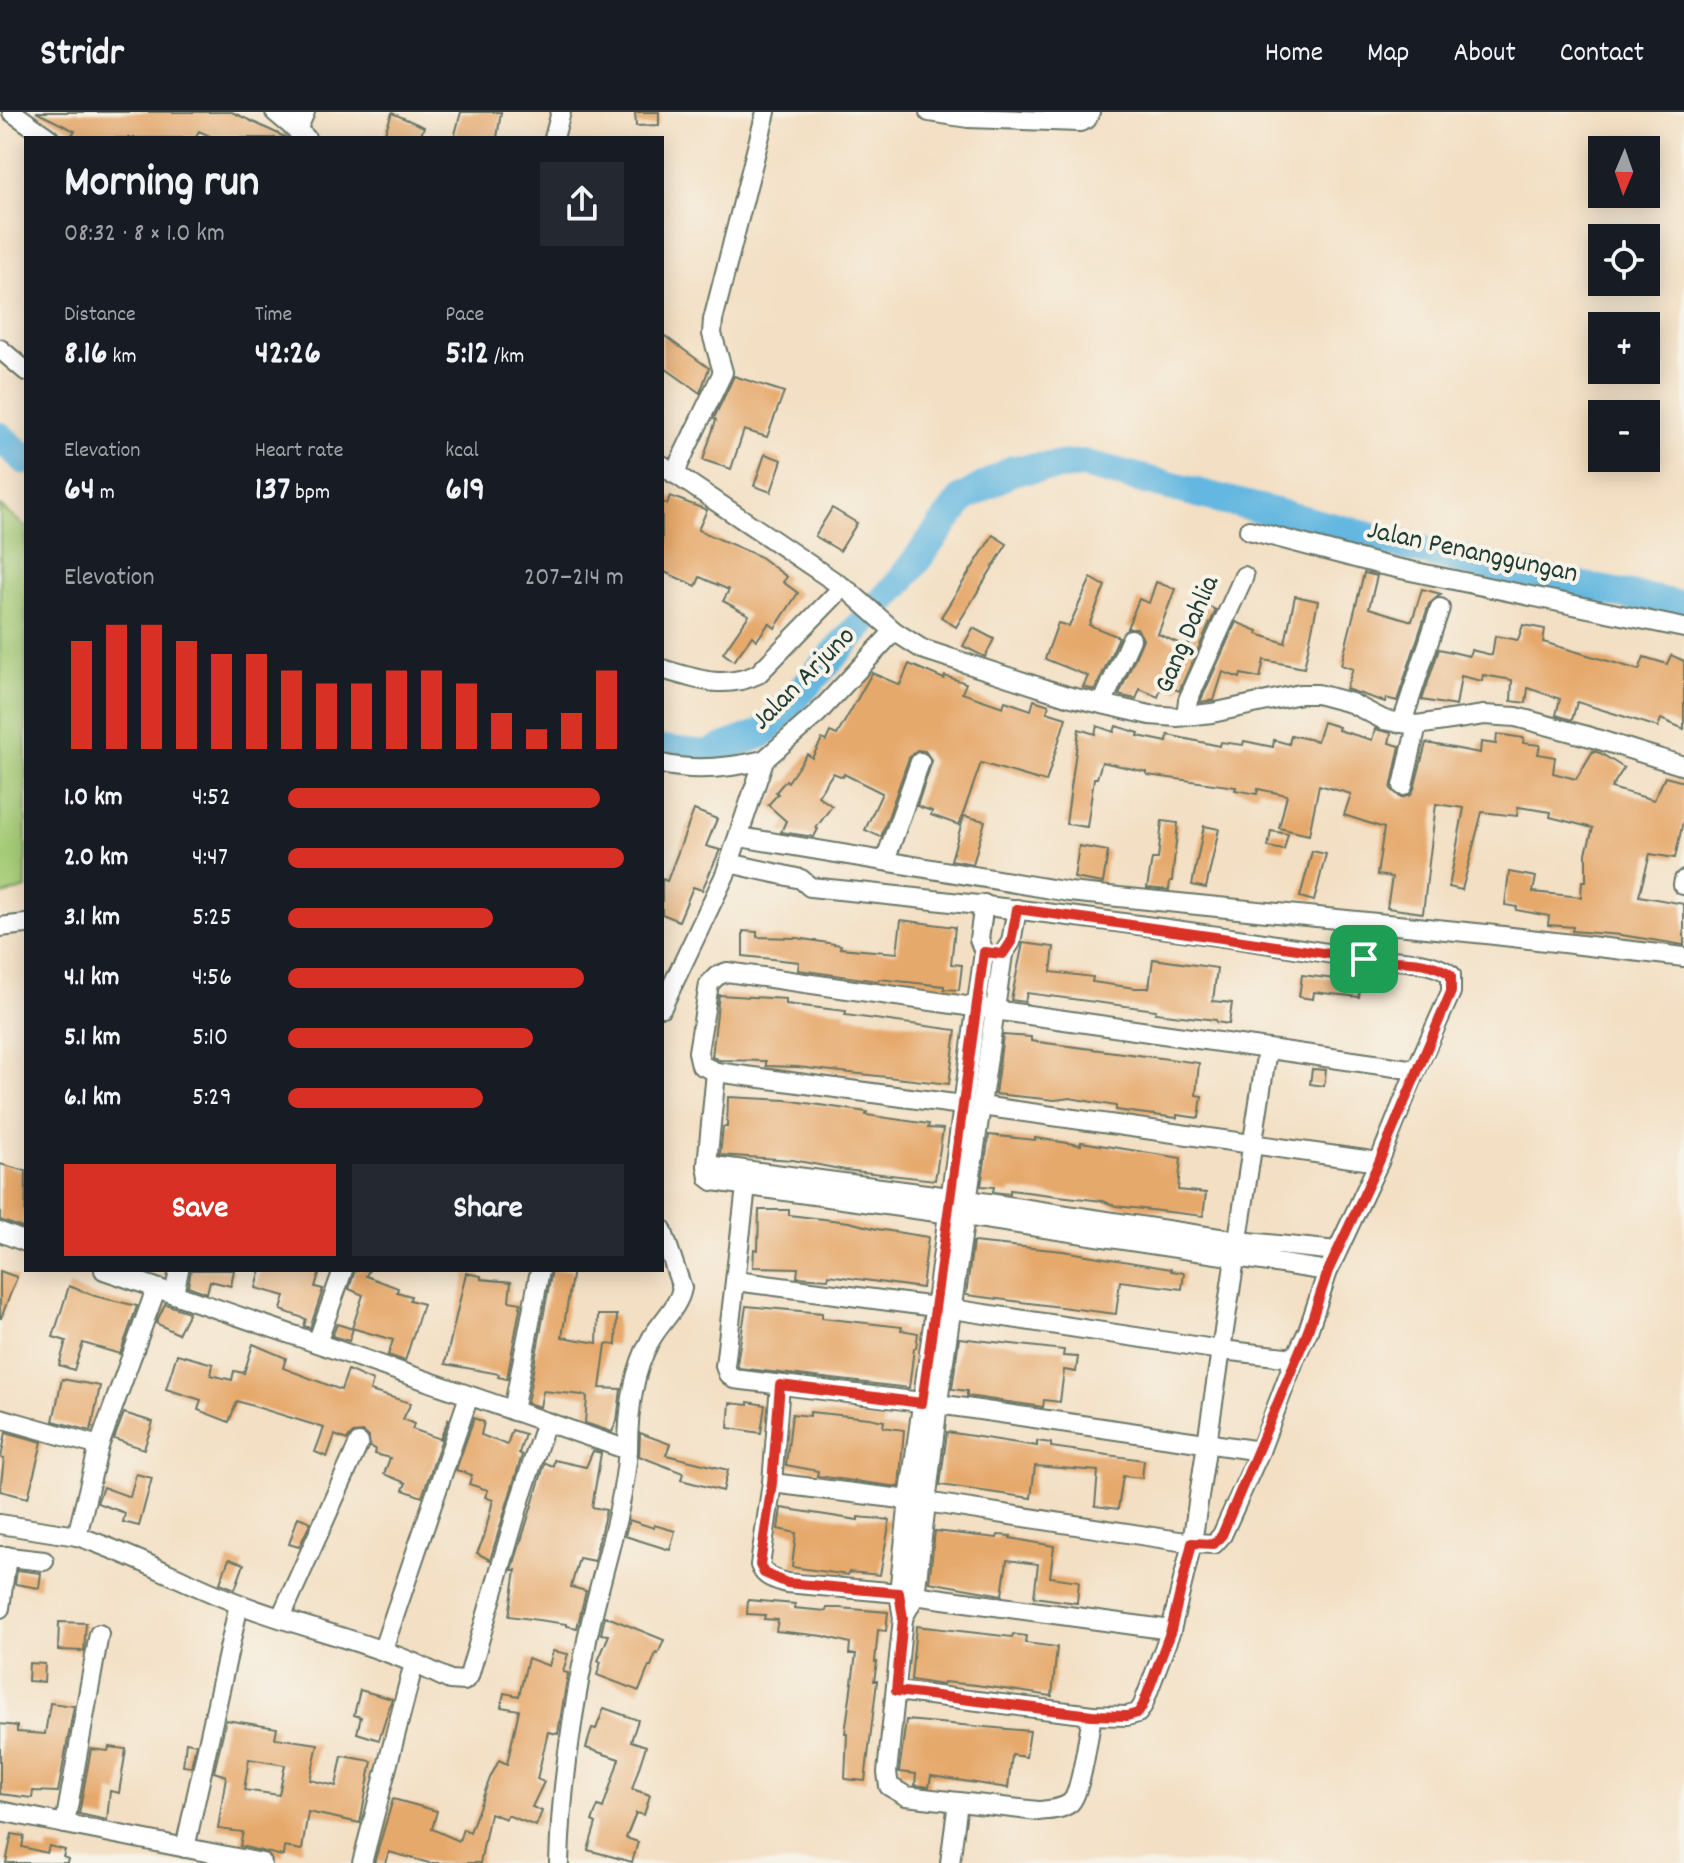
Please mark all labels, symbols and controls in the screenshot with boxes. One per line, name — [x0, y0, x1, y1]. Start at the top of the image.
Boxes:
text: Stridr — [40, 28, 124, 83]
text: Home — [1265, 35, 1323, 75]
text: Map — [1367, 35, 1409, 75]
text: About — [1453, 35, 1516, 75]
text: Contact — [1560, 35, 1644, 75]
north arrow — [1588, 136, 1660, 208]
map controls — [1588, 136, 1660, 472]
text: Morning run — [64, 154, 259, 217]
button: share — [540, 162, 624, 246]
text: 08:32 · 8 × 1.0 km — [64, 216, 225, 253]
button: locate — [1588, 224, 1660, 296]
text: Distance — [64, 300, 136, 331]
text: Time — [255, 300, 292, 331]
text: Pace — [445, 300, 484, 331]
button: + — [1588, 312, 1660, 384]
text: 8.16 — [64, 331, 107, 380]
text: 42:26 — [255, 331, 321, 380]
text: 5:12 — [445, 331, 489, 380]
text: km — [107, 342, 137, 373]
text: /km — [489, 342, 524, 373]
button: − — [1588, 400, 1660, 472]
text: Elevation — [64, 436, 141, 467]
text: Heart rate — [255, 436, 344, 467]
text: kcal — [445, 436, 479, 467]
text: 64 — [64, 467, 95, 516]
text: 137 — [255, 467, 290, 516]
text: 619 — [445, 467, 485, 516]
text: m — [95, 478, 115, 509]
text: bpm — [290, 478, 330, 509]
street label: Jalan Penanggungan — [1363, 512, 1581, 596]
text: Elevation — [64, 560, 154, 597]
text: 207–214 m — [524, 560, 624, 597]
street label: Gang Dahlia — [1146, 569, 1232, 700]
street label: Jalan Arjuno — [744, 619, 866, 741]
text: 1.0 km — [64, 780, 123, 817]
text: 4:52 — [192, 780, 231, 817]
text: 2.0 km — [64, 840, 128, 877]
text: 4:47 — [192, 840, 228, 877]
text: 3.1 km — [64, 900, 120, 937]
text: 5:25 — [192, 900, 232, 937]
pin — [1330, 925, 1398, 993]
icon: arrive — [1342, 937, 1386, 981]
text: 4.1 km — [64, 960, 119, 997]
text: 4:56 — [192, 960, 232, 997]
text: 5.1 km — [64, 1020, 121, 1057]
text: 5:10 — [192, 1020, 228, 1057]
text: 6.1 km — [64, 1080, 121, 1117]
text: 5:29 — [192, 1080, 232, 1117]
button: Save — [64, 1164, 336, 1256]
button: Share — [352, 1164, 624, 1256]

